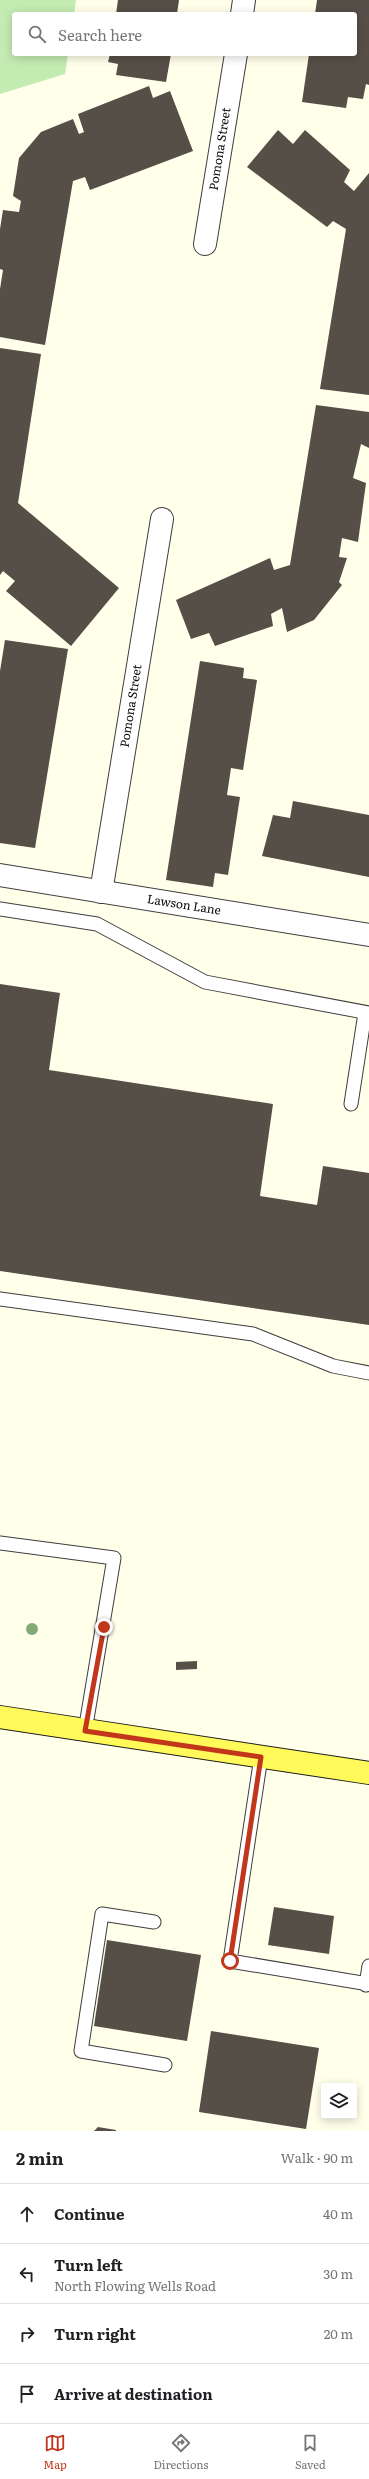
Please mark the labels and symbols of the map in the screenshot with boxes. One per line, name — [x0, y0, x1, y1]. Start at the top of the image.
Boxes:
street label: Pomona Street — [204, 106, 234, 192]
street label: Pomona Street — [115, 663, 145, 749]
street label: Lawson Lane — [146, 889, 222, 919]
route end — [95, 1618, 113, 1636]
route start — [221, 1952, 239, 1970]

